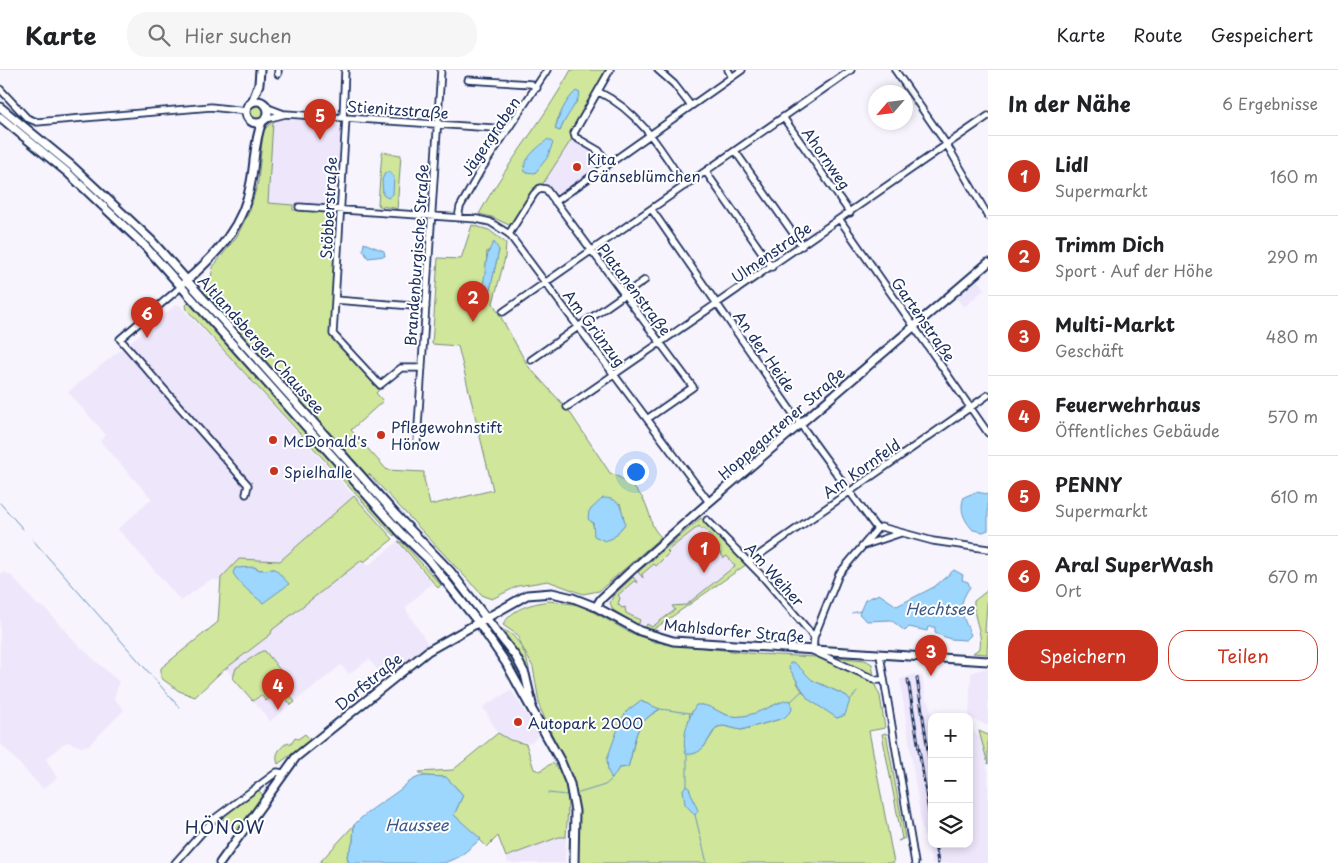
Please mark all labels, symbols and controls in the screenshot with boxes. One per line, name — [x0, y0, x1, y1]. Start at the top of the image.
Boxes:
search box — [127, 12, 477, 57]
text: Karte — [25, 17, 97, 53]
icon: search — [145, 21, 173, 49]
text: Hier suchen — [185, 21, 292, 49]
text: Karte — [1057, 21, 1105, 48]
text: Route — [1133, 21, 1183, 48]
text: Gespeichert — [1211, 21, 1313, 48]
north arrow — [868, 85, 913, 130]
text: In der Nähe — [1008, 87, 1130, 119]
text: 6 Ergebnisse — [1222, 91, 1318, 115]
street label: Jägergraben — [455, 92, 525, 180]
street label: Stienitzstraße — [346, 94, 450, 124]
pin: 5 — [304, 99, 336, 140]
street label: Ahornweg — [797, 122, 857, 194]
place label: Kita Gänseblümchen — [587, 147, 701, 187]
text: Lidl — [1055, 150, 1089, 178]
street label: Stöbberstraße — [314, 156, 342, 260]
marker: Kita Gänseblümchen — [571, 161, 583, 173]
street label: Brandenburgische Straße — [398, 163, 434, 347]
text: 1 — [1020, 164, 1028, 188]
text: 160 m — [1270, 164, 1318, 188]
text: Supermarkt — [1055, 178, 1148, 202]
street label: Ulmenstraße — [726, 216, 816, 288]
text: Trimm Dich — [1055, 230, 1164, 258]
street label: Platanenstraße — [593, 238, 677, 340]
text: 2 — [1018, 244, 1030, 268]
text: 290 m — [1267, 244, 1318, 268]
text: Sport · Auf der Höhe — [1055, 258, 1213, 282]
street label: Altlandsberger Chaussee — [193, 269, 331, 419]
street label: Gartenstraße — [886, 272, 962, 366]
pin: 2 — [457, 281, 489, 322]
street label: Am Grünzug — [558, 284, 632, 372]
pin: 6 — [131, 297, 163, 338]
street label: An der Heide — [728, 306, 802, 396]
text: Multi-Markt — [1055, 310, 1175, 338]
text: 3 — [1019, 324, 1029, 348]
text: 480 m — [1266, 324, 1318, 348]
text: Geschäft — [1055, 338, 1124, 362]
street label: Hoppegartener Straße — [712, 361, 850, 485]
text: Feuerwehrhaus — [1055, 390, 1201, 418]
text: 4 — [1019, 404, 1029, 428]
text: 570 m — [1267, 404, 1318, 428]
place label: Pflegewohnstift Hönow — [391, 415, 502, 455]
text: Öffentliches Gebäude — [1055, 418, 1220, 442]
place label: McDonald's — [283, 429, 367, 452]
marker: Pflegewohnstift Hönow — [375, 429, 387, 441]
street label: Am Kornfeld — [818, 433, 904, 503]
marker: McDonald's — [267, 434, 279, 446]
your location — [623, 459, 649, 485]
place label: Spielhalle — [284, 460, 353, 483]
marker: Spielhalle — [268, 465, 280, 477]
text: PENNY — [1055, 470, 1122, 498]
text: 5 — [1019, 484, 1029, 508]
text: 610 m — [1270, 484, 1318, 508]
text: Supermarkt — [1055, 498, 1148, 522]
pin: 1 — [688, 532, 720, 573]
street label: Am Weiher — [740, 537, 810, 611]
text: Aral SuperWash — [1055, 550, 1214, 578]
text: 6 — [1018, 564, 1030, 588]
text: 670 m — [1268, 564, 1318, 588]
text: Ort — [1055, 578, 1082, 602]
water label: Hechtsee — [906, 596, 975, 620]
street label: Mahlsdorfer Straße — [663, 612, 805, 648]
button: Speichern — [1008, 630, 1158, 681]
button: Teilen — [1168, 630, 1318, 681]
pin: 3 — [915, 635, 947, 676]
street label: Dorfstraße — [329, 647, 407, 715]
pin: 4 — [262, 669, 294, 710]
place label: Autopark 2000 — [528, 711, 643, 734]
map controls — [928, 713, 973, 848]
button: + — [928, 713, 973, 758]
marker: Autopark 2000 — [512, 716, 524, 728]
button: − — [928, 758, 973, 803]
button: layers — [928, 803, 973, 848]
water label: Haussee — [385, 812, 450, 836]
district label: HÖNOW — [185, 813, 265, 840]

